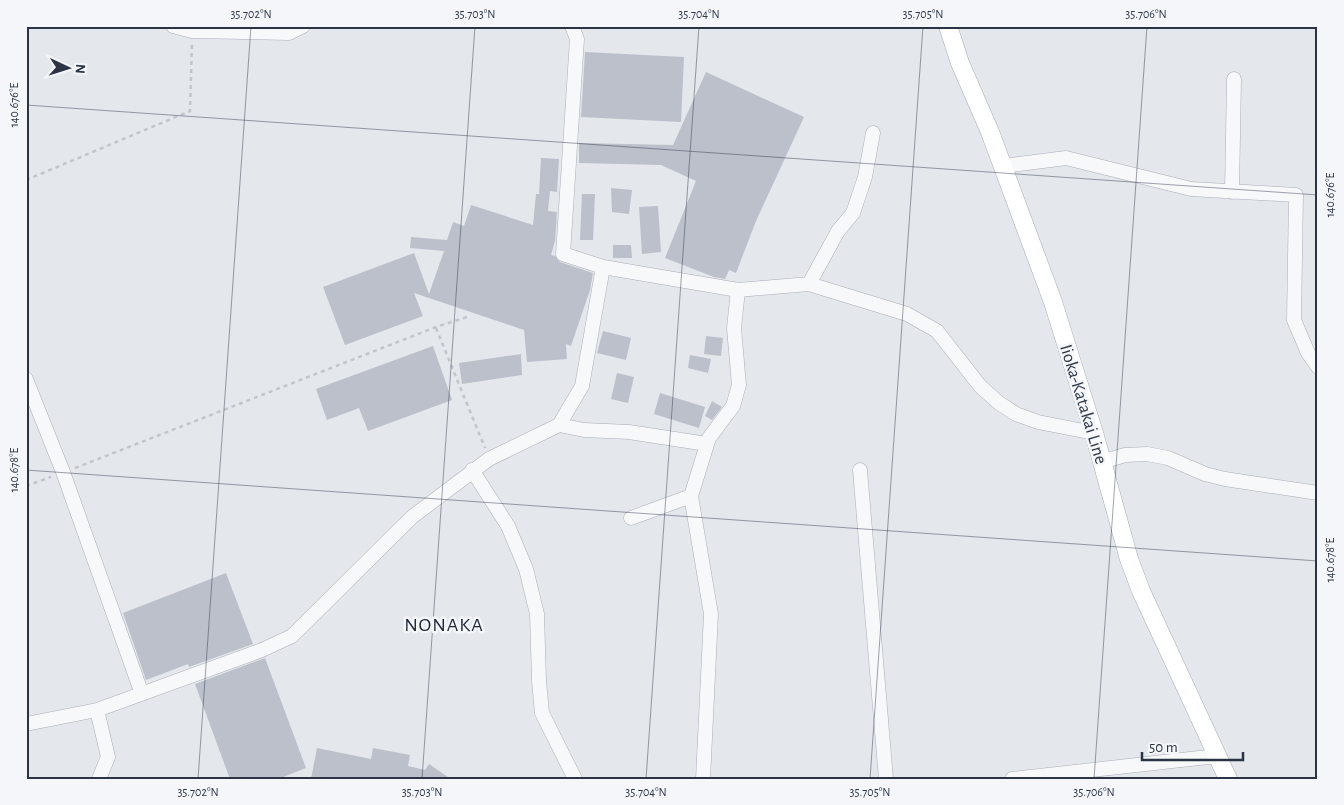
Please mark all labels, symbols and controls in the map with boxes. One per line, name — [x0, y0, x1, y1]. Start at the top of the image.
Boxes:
text: 35.702°N — [230, 8, 272, 20]
text: 35.703°N — [455, 8, 495, 20]
text: 35.704°N — [678, 8, 720, 20]
text: 35.705°N — [903, 8, 943, 20]
text: 35.706°N — [1125, 8, 1167, 20]
north arrow — [42, 42, 92, 92]
text: N — [73, 63, 87, 74]
text: 140.676°E — [8, 83, 20, 127]
text: 140.676°E — [1324, 173, 1336, 217]
street label: Iioka-Katakai Line — [1056, 342, 1110, 466]
text: 140.678°E — [8, 447, 20, 492]
text: 140.678°E — [1324, 537, 1336, 582]
district label: NONAKA — [404, 615, 484, 635]
scale bar — [1142, 730, 1243, 762]
text: 50 m — [1149, 740, 1178, 755]
text: 35.702°N — [177, 786, 219, 798]
text: 35.703°N — [402, 786, 442, 798]
text: 35.704°N — [625, 786, 667, 798]
text: 35.705°N — [850, 786, 890, 798]
text: 35.706°N — [1073, 786, 1115, 798]

